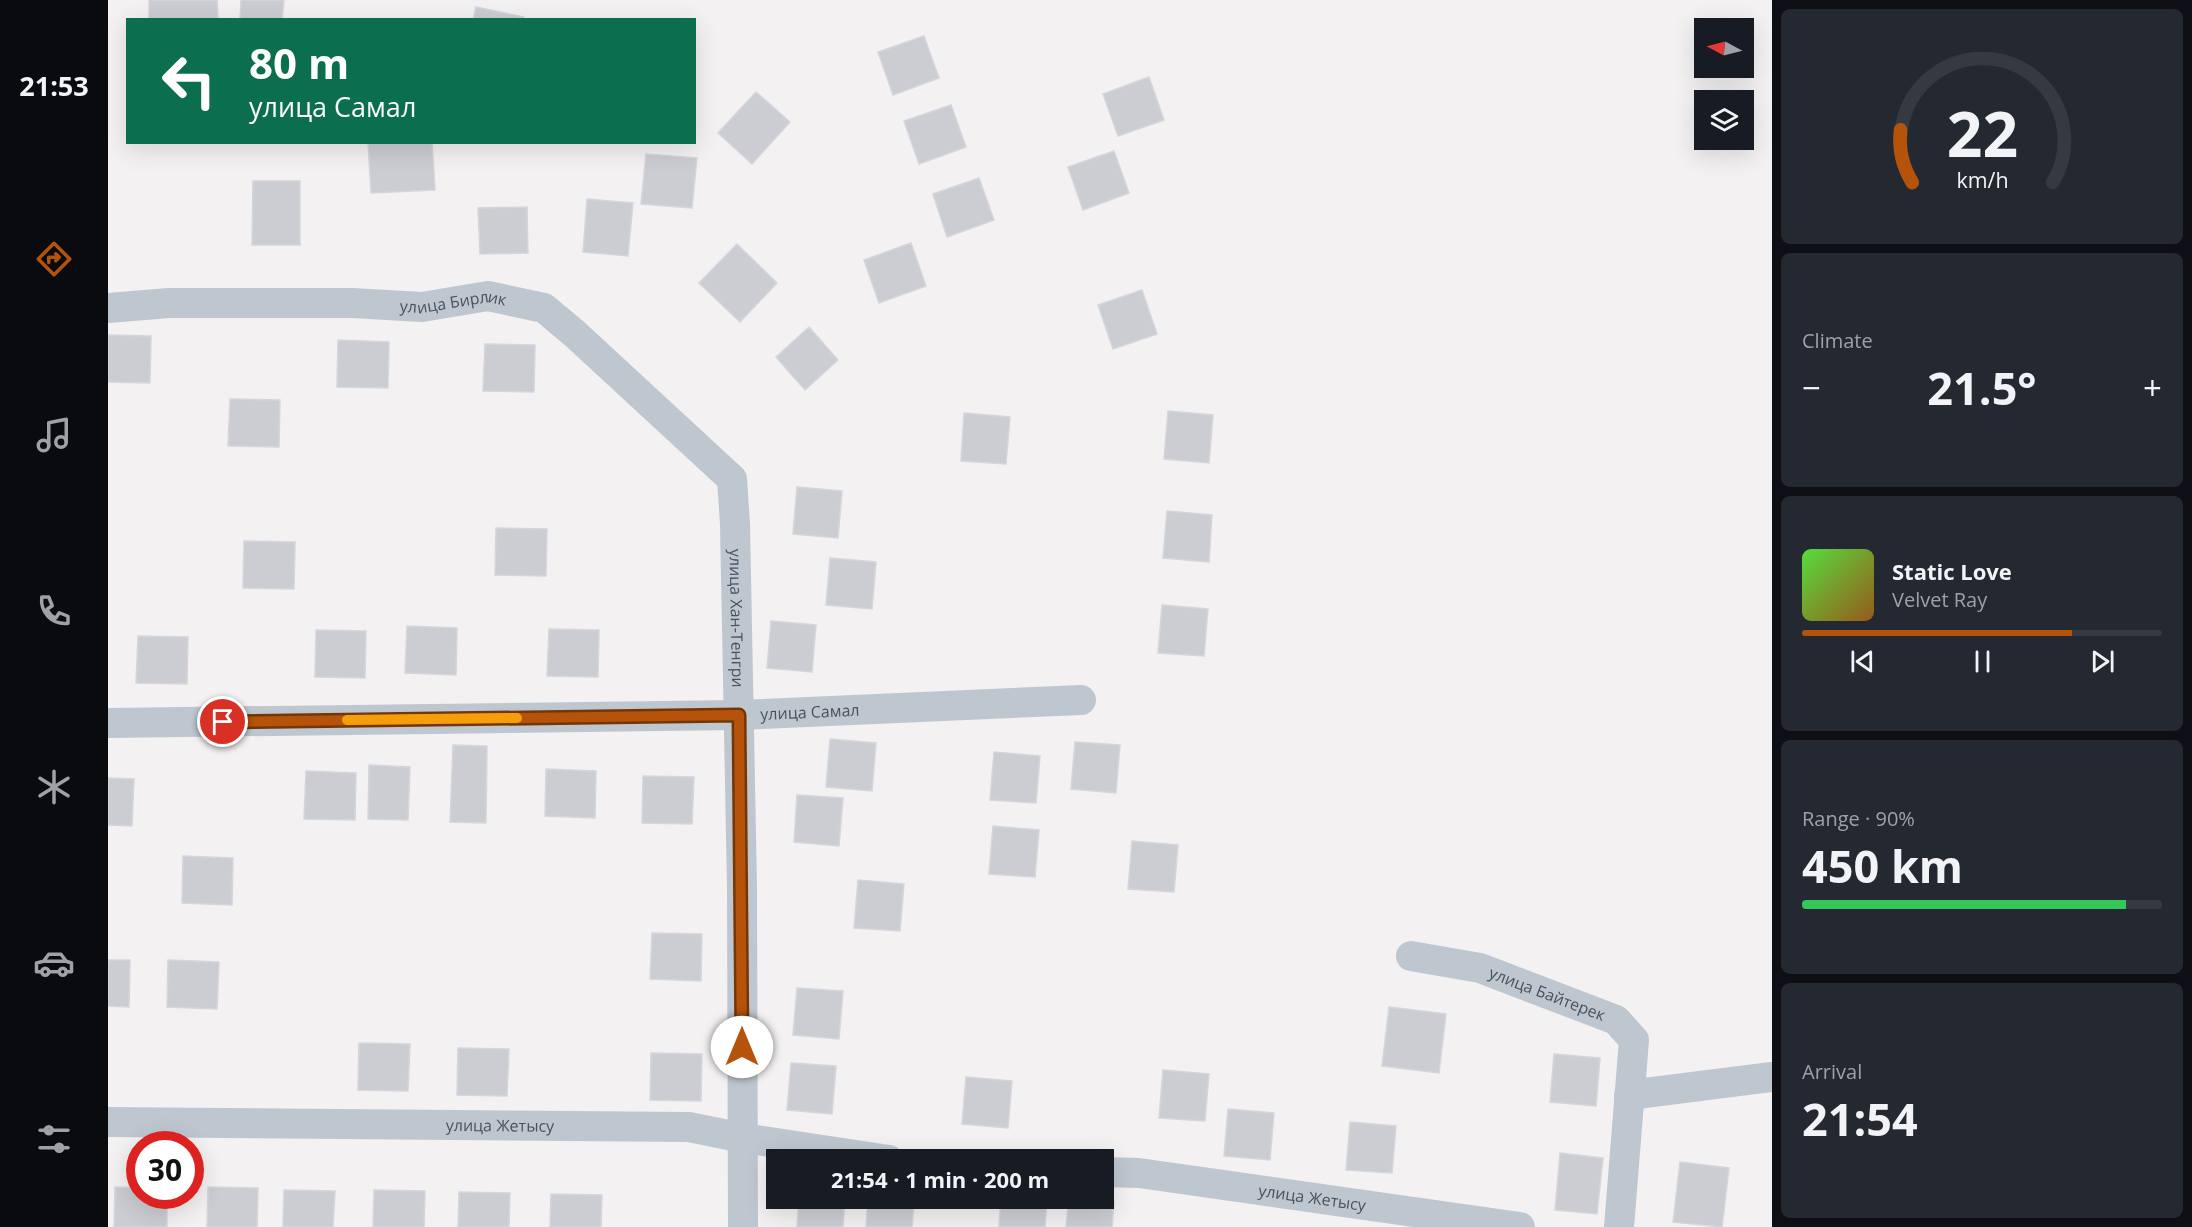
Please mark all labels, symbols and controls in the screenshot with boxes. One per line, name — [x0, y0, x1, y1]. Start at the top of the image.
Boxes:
north arrow — [1694, 18, 1754, 78]
map controls — [1694, 18, 1754, 150]
text: 80 m — [249, 34, 349, 91]
icon: left — [150, 42, 228, 120]
text: 21:53 — [19, 67, 89, 104]
text: улица Самал — [249, 88, 416, 125]
button: layers — [1694, 90, 1754, 150]
text: 22 — [1946, 90, 2018, 175]
text: km/h — [1956, 166, 2008, 195]
icon: directions — [33, 238, 75, 280]
street label: улица Бирлик — [399, 285, 509, 319]
text: Climate — [1802, 327, 1873, 354]
text: 21.5° — [1927, 357, 2037, 418]
text: − — [1802, 365, 1821, 410]
text: + — [2143, 365, 2162, 410]
icon: music — [33, 414, 75, 456]
street label: улица Хан-Тенгри — [724, 549, 749, 688]
text: Static Love — [1892, 556, 2012, 586]
text: Velvet Ray — [1892, 586, 1987, 613]
icon: phone — [33, 590, 75, 632]
icon: previous — [1846, 645, 1879, 678]
icon: pause — [1966, 645, 1999, 678]
icon: next — [2086, 645, 2119, 678]
pin — [197, 696, 248, 747]
street label: улица Самал — [760, 699, 860, 725]
icon: arrive — [206, 705, 239, 738]
icon: climate — [33, 766, 75, 808]
text: Range · 90% — [1802, 805, 1915, 832]
text: 450 km — [1802, 835, 1963, 896]
icon: car — [33, 942, 75, 984]
street label: улица Байтерек — [1486, 961, 1609, 1026]
position arrow — [710, 1015, 774, 1079]
text: Arrival — [1802, 1058, 1862, 1085]
text: 21:54 — [1802, 1088, 1918, 1149]
street label: улица Жетысу — [446, 1114, 555, 1137]
icon: filters — [33, 1118, 75, 1160]
speed limit sign: 30 — [126, 1131, 204, 1209]
text: 21:54 · 1 min · 200 m — [831, 1164, 1049, 1194]
street label: улица Жетысу — [1257, 1179, 1368, 1216]

